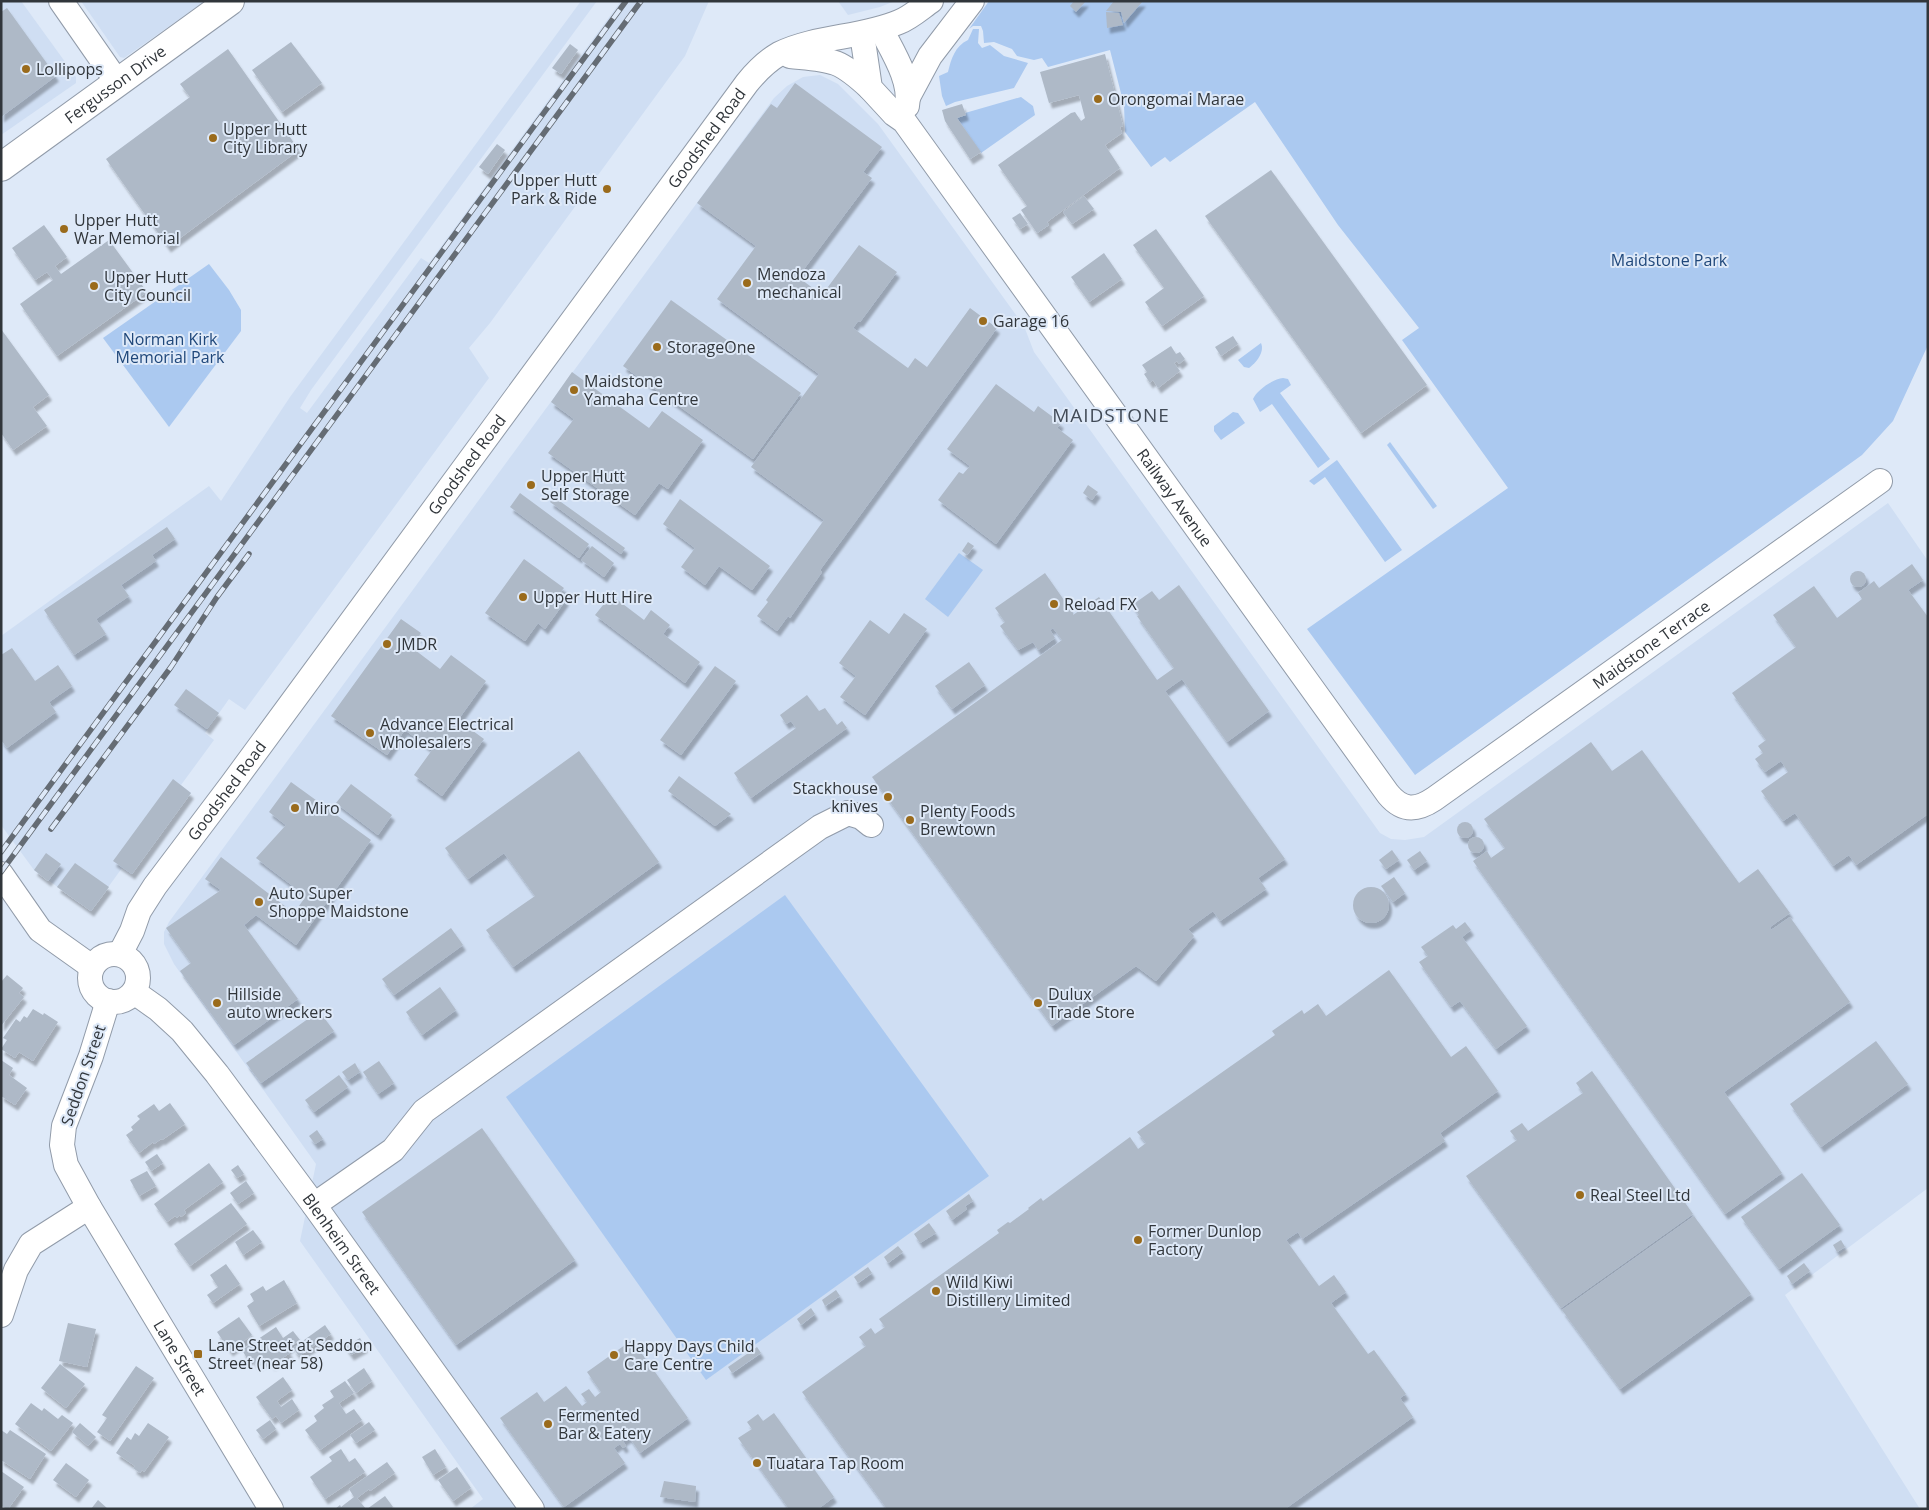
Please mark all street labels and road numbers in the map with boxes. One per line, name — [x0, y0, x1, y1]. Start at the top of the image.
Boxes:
street label: Fergusson Drive — [60, 40, 170, 128]
street label: Goodshed Road — [662, 84, 751, 193]
street label: Goodshed Road — [423, 410, 511, 519]
street label: Railway Avenue — [1132, 444, 1218, 551]
street label: Maidstone Terrace — [1588, 595, 1714, 694]
street label: Goodshed Road — [182, 736, 271, 845]
street label: Seddon Street — [55, 1021, 111, 1129]
street label: Blenheim Street — [298, 1189, 386, 1299]
street label: Lane Street — [149, 1316, 211, 1400]

